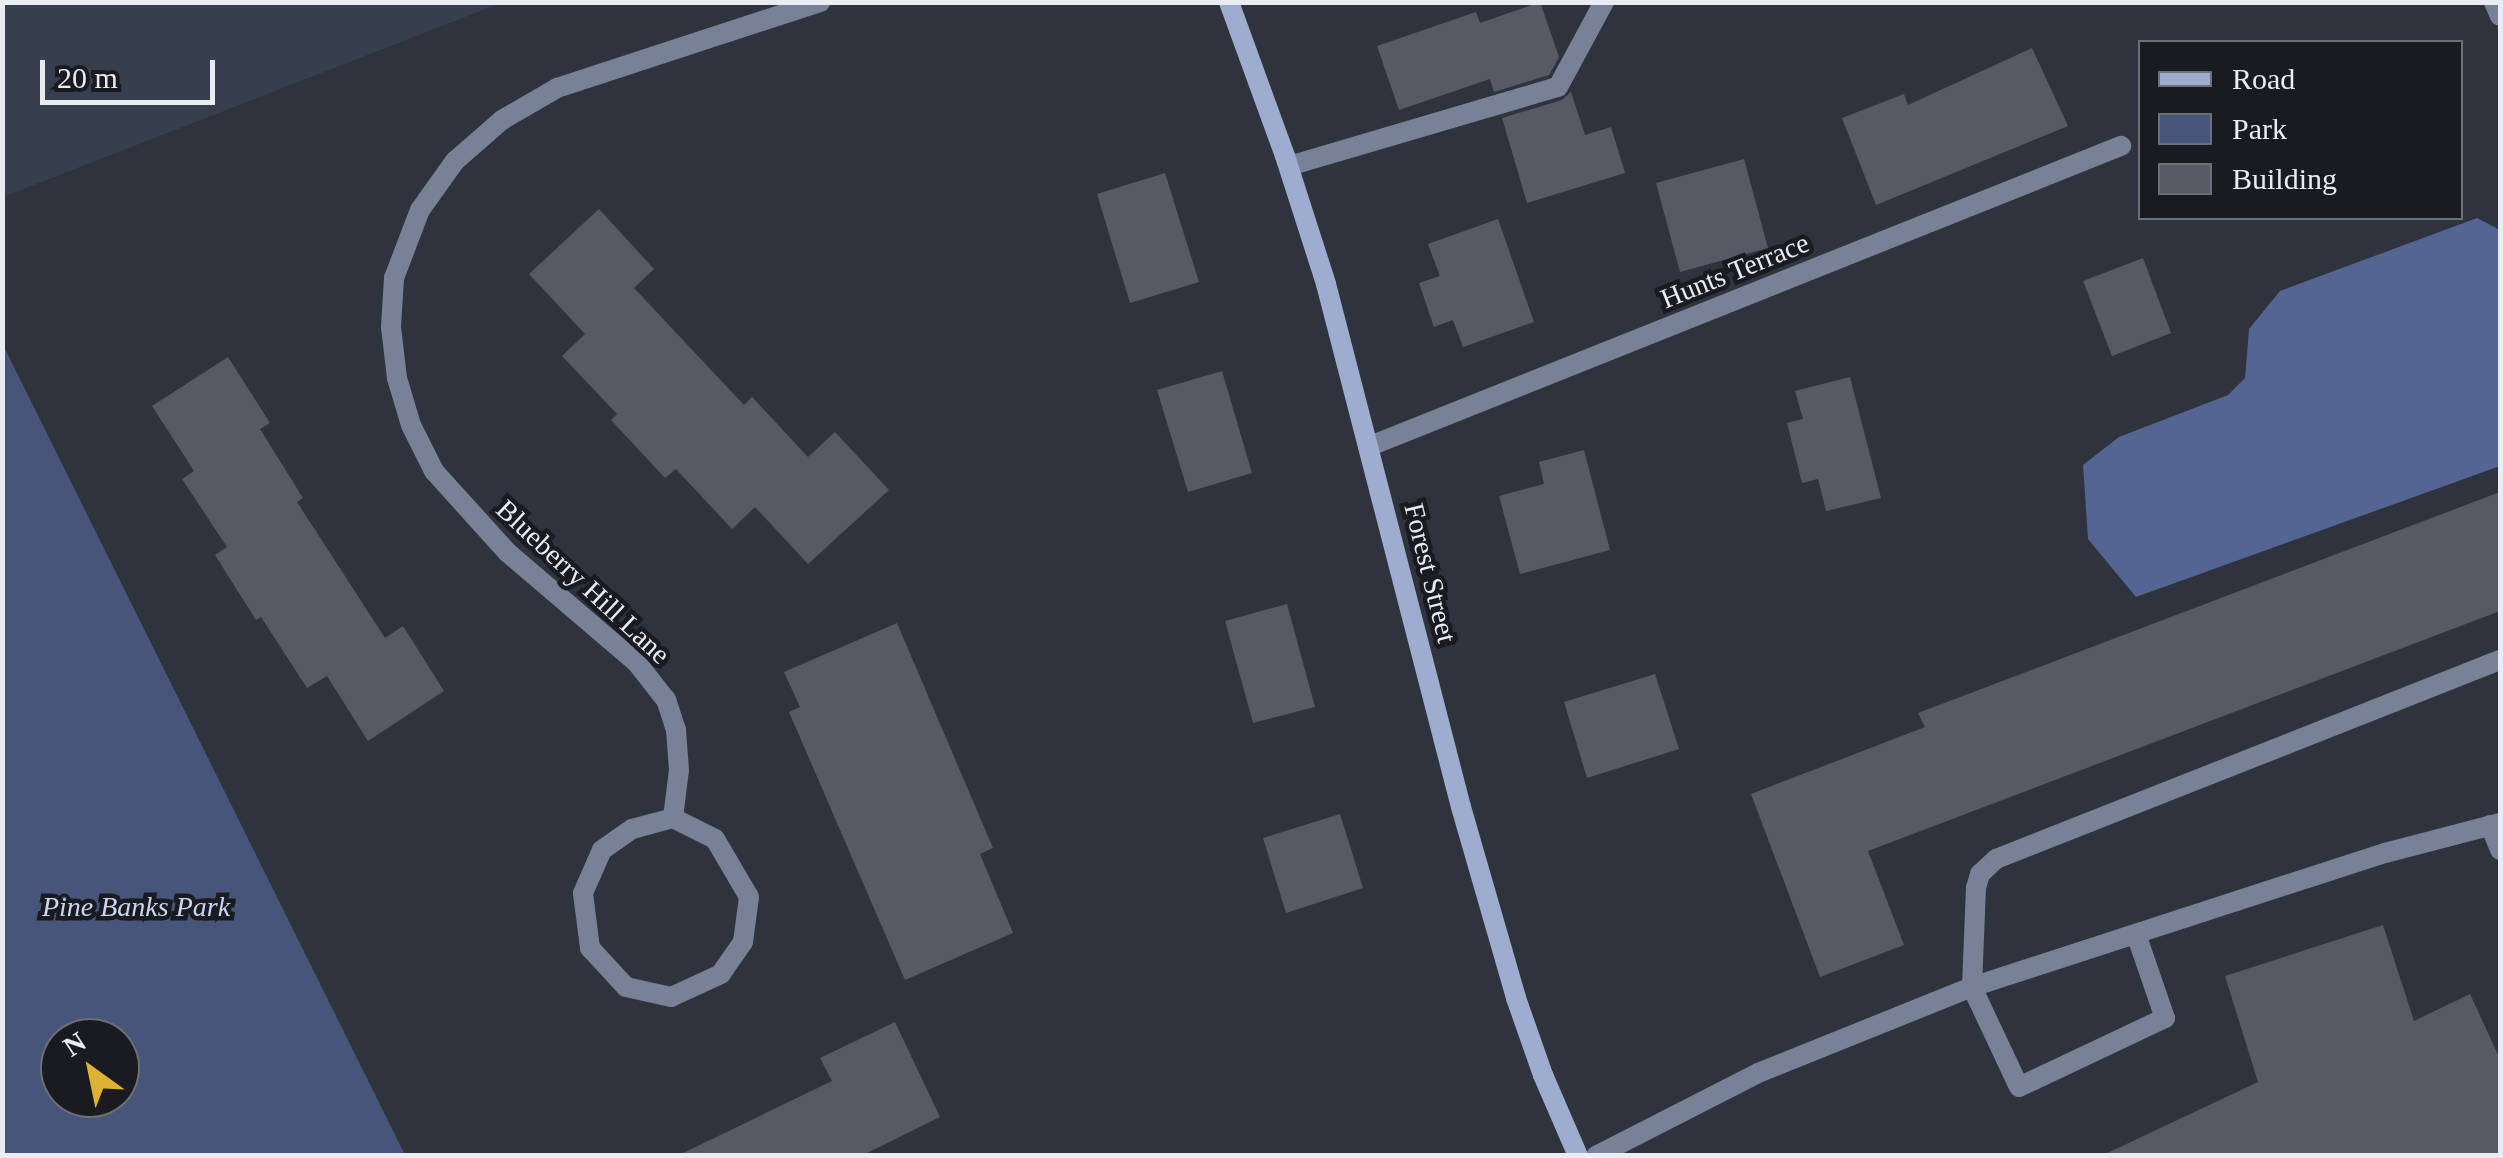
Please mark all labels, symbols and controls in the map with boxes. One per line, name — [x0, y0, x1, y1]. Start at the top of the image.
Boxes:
scale bar — [45, 40, 220, 102]
legend — [2138, 40, 2463, 220]
text: 20 m — [57, 61, 118, 94]
text: Road — [2232, 62, 2295, 95]
text: Park — [2232, 112, 2287, 145]
text: Building — [2232, 162, 2337, 195]
street label: Hunts Terrace — [1656, 226, 1814, 316]
street label: Blueberry Hill Lane — [489, 493, 677, 671]
street label: Forest Street — [1396, 500, 1464, 646]
park label: Pine Banks Park — [42, 890, 230, 924]
north arrow — [40, 1018, 140, 1118]
text: N — [58, 1026, 91, 1063]

